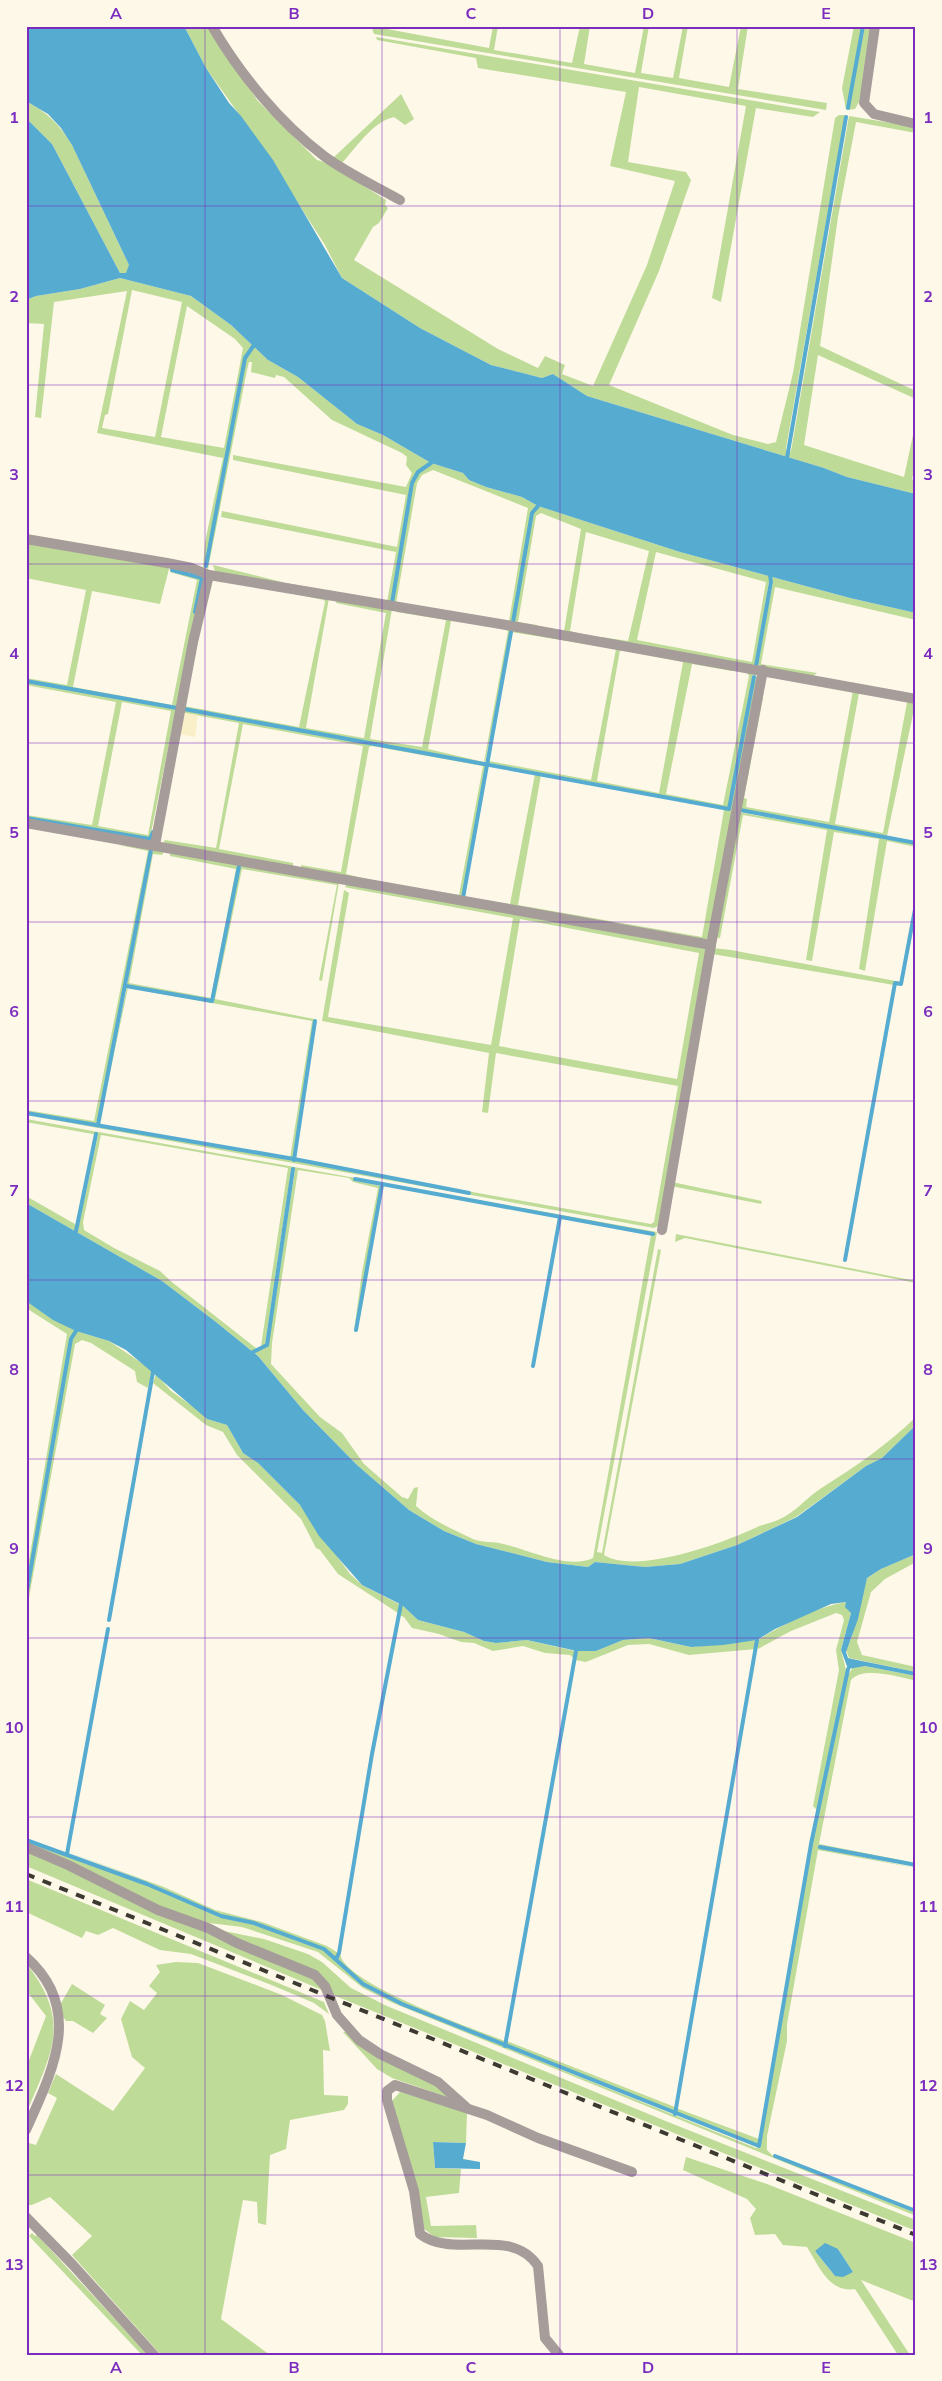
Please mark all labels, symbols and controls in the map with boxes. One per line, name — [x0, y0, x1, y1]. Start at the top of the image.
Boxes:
text: A — [110, 3, 122, 23]
text: B — [288, 3, 300, 23]
text: C — [466, 3, 477, 23]
text: D — [642, 3, 654, 23]
text: E — [821, 3, 831, 23]
text: 1 — [9, 107, 19, 127]
text: 1 — [923, 107, 933, 127]
text: 2 — [9, 286, 19, 306]
text: 2 — [923, 286, 933, 306]
text: 3 — [9, 464, 19, 484]
text: 3 — [923, 464, 933, 484]
text: 4 — [9, 643, 19, 663]
text: 4 — [923, 643, 933, 663]
text: 5 — [9, 822, 19, 842]
text: 5 — [923, 822, 933, 842]
text: 6 — [9, 1001, 19, 1021]
text: 6 — [923, 1001, 933, 1021]
text: 7 — [9, 1180, 19, 1200]
text: 7 — [923, 1180, 933, 1200]
text: 8 — [9, 1359, 19, 1379]
text: 8 — [923, 1359, 933, 1379]
text: 9 — [9, 1538, 19, 1558]
text: 9 — [923, 1538, 933, 1558]
text: 10 — [4, 1717, 24, 1737]
text: 10 — [918, 1717, 938, 1737]
text: 11 — [4, 1896, 24, 1916]
text: 11 — [918, 1896, 938, 1916]
text: 12 — [4, 2075, 24, 2095]
text: 12 — [918, 2075, 938, 2095]
text: 13 — [4, 2254, 24, 2274]
text: 13 — [918, 2254, 938, 2274]
text: A — [110, 2357, 122, 2377]
text: B — [288, 2357, 300, 2377]
text: C — [466, 2357, 477, 2377]
text: D — [642, 2357, 654, 2377]
text: E — [821, 2357, 831, 2377]

